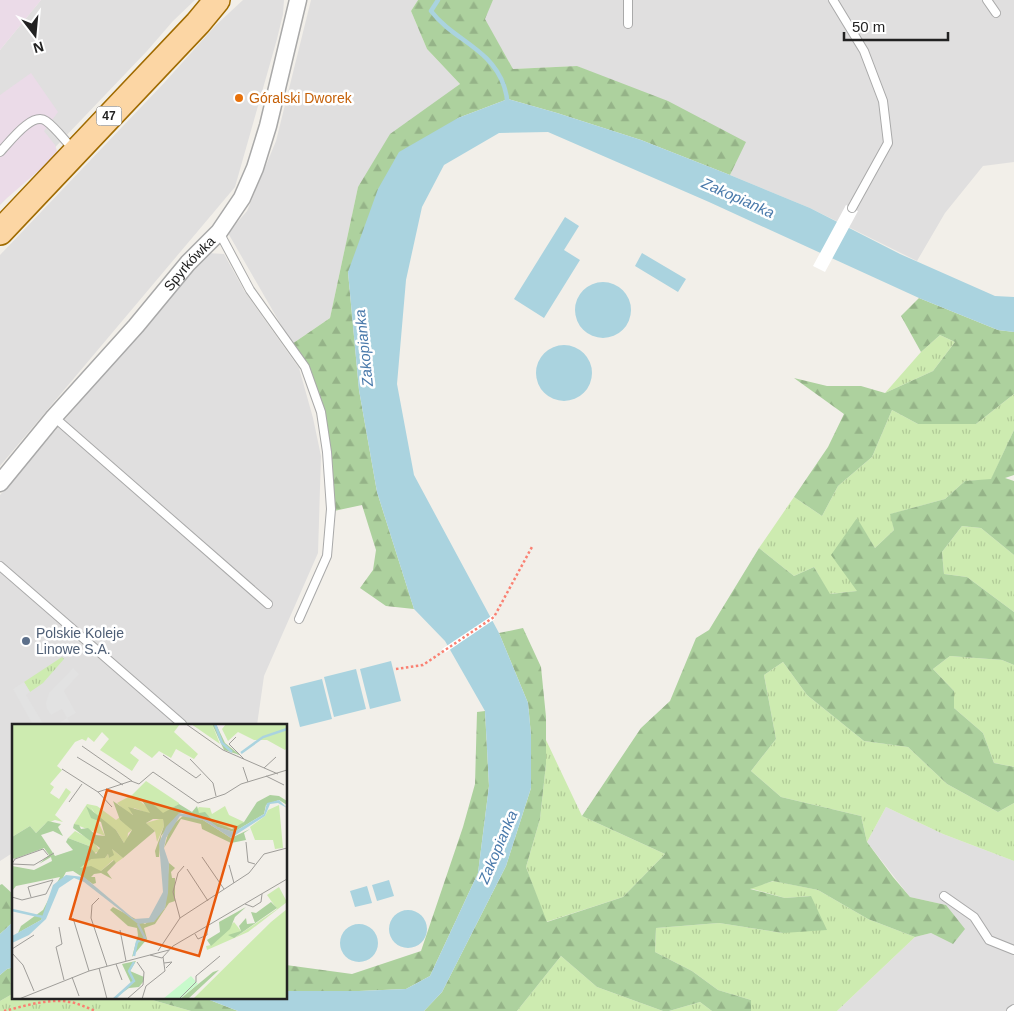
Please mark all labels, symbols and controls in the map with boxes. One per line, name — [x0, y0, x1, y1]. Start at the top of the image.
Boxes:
north arrow — [10, 10, 60, 60]
scale bar — [844, 10, 948, 42]
text: 50 m — [852, 18, 885, 35]
text: N — [32, 38, 46, 57]
place label: Góralski Dworek — [249, 90, 353, 106]
marker: Góralski Dworek — [233, 92, 245, 104]
road number: 47 — [96, 106, 122, 125]
water label: Zakopianka — [698, 174, 777, 221]
street label: Spyrkówka — [160, 233, 218, 294]
water label: Zakopianka — [351, 309, 376, 389]
place label: Polskie Koleje Linowe S.A. — [36, 625, 124, 657]
marker: Polskie Koleje Linowe S.A. — [20, 635, 32, 647]
inset map — [12, 724, 288, 998]
water label: Zakopianka — [474, 808, 521, 887]

